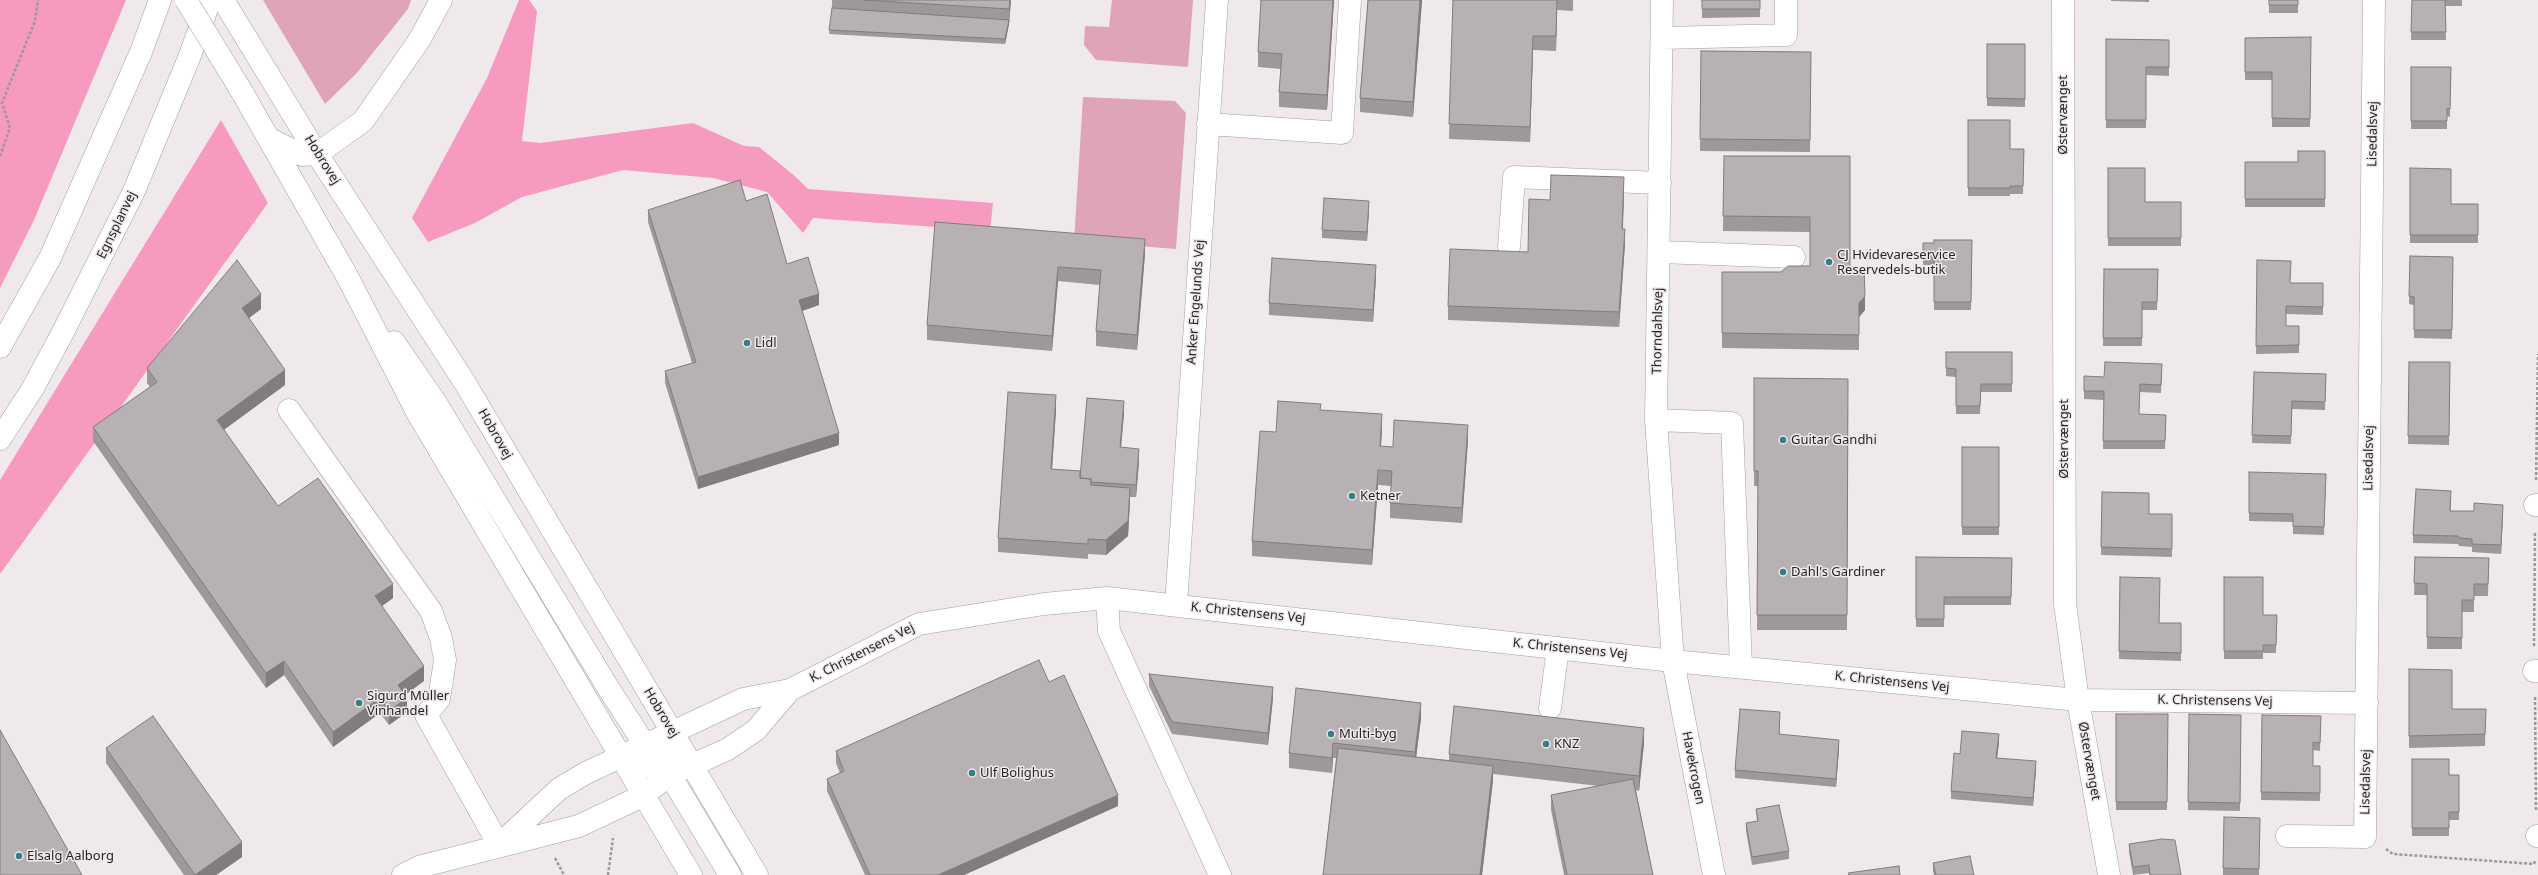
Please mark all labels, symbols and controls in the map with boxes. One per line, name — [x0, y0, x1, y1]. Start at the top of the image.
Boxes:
street label: Østervænget — [2055, 75, 2071, 155]
street label: Lisedalsvej — [2365, 101, 2381, 167]
street label: Hobrovej — [301, 132, 343, 188]
street label: Egnsplanvej — [94, 189, 140, 261]
street label: Anker Engelunds Vej — [1184, 239, 1208, 365]
place label: CJ Hvidevareservice Reservedels-butik — [1837, 247, 1956, 278]
marker: CJ Hvidevareservice Reservedels-butik — [1824, 257, 1834, 267]
street label: Thorndahlsvej — [1649, 288, 1667, 374]
place label: Lidl — [755, 335, 777, 351]
marker: Lidl — [742, 338, 752, 348]
street label: Østervænget — [2056, 399, 2072, 479]
street label: Hobrovej — [474, 406, 516, 462]
street label: Lisedalsvej — [2361, 425, 2377, 491]
place label: Guitar Gandhi — [1791, 432, 1877, 448]
marker: Guitar Gandhi — [1778, 435, 1788, 445]
place label: Ketner — [1360, 488, 1401, 504]
marker: Ketner — [1347, 491, 1357, 501]
place label: Dahl's Gardiner — [1791, 564, 1885, 580]
marker: Dahl's Gardiner — [1778, 567, 1788, 577]
street label: K. Christensens Vej — [1190, 599, 1306, 627]
street label: K. Christensens Vej — [807, 620, 917, 686]
street label: K. Christensens Vej — [1512, 635, 1628, 663]
street label: K. Christensens Vej — [1834, 668, 1950, 696]
street label: Hobrovej — [640, 685, 682, 741]
place label: Sigurd Müller Vinhandel — [367, 688, 449, 719]
street label: K. Christensens Vej — [2157, 692, 2273, 710]
marker: Sigurd Müller Vinhandel — [354, 698, 364, 708]
street label: Østervænget — [2074, 720, 2104, 802]
place label: Multi-byg — [1339, 726, 1397, 742]
marker: Multi-byg — [1326, 729, 1336, 739]
street label: Havekrogen — [1678, 730, 1708, 806]
place label: KNZ — [1554, 736, 1579, 752]
marker: KNZ — [1541, 739, 1551, 749]
street label: Lisedalsvej — [2358, 749, 2374, 815]
place label: Ulf Bolighus — [980, 765, 1054, 781]
marker: Ulf Bolighus — [967, 768, 977, 778]
place label: Elsalg Aalborg — [27, 848, 114, 864]
marker: Elsalg Aalborg — [14, 851, 24, 861]

